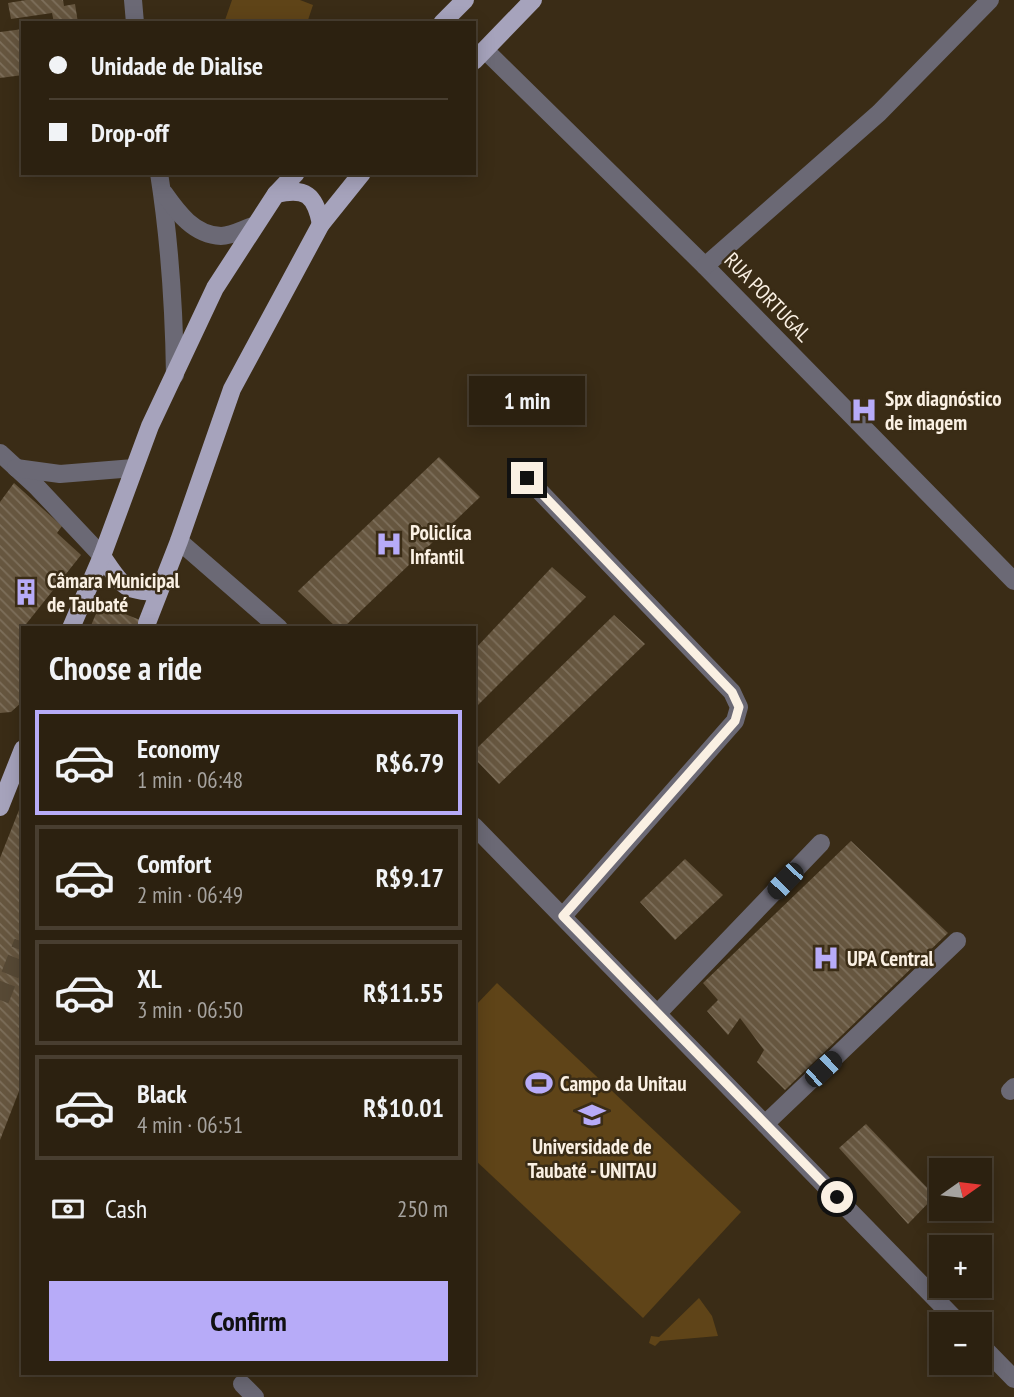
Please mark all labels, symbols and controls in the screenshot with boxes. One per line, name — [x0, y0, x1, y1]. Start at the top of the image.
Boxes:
text: Unidade de Dialise — [91, 49, 263, 82]
text: Drop-off — [91, 116, 169, 149]
street label: RUA PORTUGAL — [719, 247, 817, 348]
callout: 1 min — [469, 377, 585, 426]
place label: Spx diagnóstico de imagem — [885, 385, 1002, 436]
text: 1 min — [504, 386, 550, 415]
hospital icon: Spx diagnóstico de imagem — [849, 395, 879, 425]
route end — [511, 462, 543, 494]
place label: Policlíca Infantil — [410, 519, 472, 570]
hospital icon: Policlíca Infantil — [374, 529, 404, 559]
place label: Câmara Municipal de Taubaté — [47, 567, 181, 618]
building icon: Câmara Municipal de Taubaté — [11, 577, 41, 607]
text: Choose a ride — [49, 647, 202, 689]
icon: car — [53, 731, 116, 794]
text: Economy — [137, 732, 219, 765]
text: R$6.79 — [376, 746, 444, 779]
text: 1 min · 06:48 — [137, 765, 243, 794]
icon: car — [53, 846, 116, 909]
text: Comfort — [137, 847, 211, 880]
car — [763, 859, 808, 903]
text: R$9.17 — [376, 861, 444, 894]
text: 2 min · 06:49 — [137, 880, 243, 909]
hospital icon: UPA Central — [811, 943, 841, 973]
place label: UPA Central — [847, 945, 935, 972]
icon: car — [53, 961, 116, 1024]
text: XL — [137, 962, 162, 995]
text: R$11.55 — [363, 976, 444, 1009]
text: 3 min · 06:50 — [137, 995, 243, 1024]
car — [801, 1047, 846, 1091]
sports icon: Campo da Unitau — [524, 1068, 554, 1098]
place label: Campo da Unitau — [560, 1070, 687, 1097]
icon: car — [53, 1076, 116, 1139]
text: Black — [137, 1077, 187, 1110]
text: R$10.01 — [363, 1091, 444, 1124]
school or university icon: Universidade de Taubaté - UNITAU — [577, 1100, 607, 1130]
text: 4 min · 06:51 — [137, 1110, 243, 1139]
place label: Universidade de Taubaté - UNITAU — [528, 1133, 656, 1184]
north arrow — [929, 1158, 992, 1222]
map controls — [929, 1158, 992, 1375]
route start — [821, 1181, 853, 1213]
icon: cash — [49, 1190, 87, 1228]
text: Cash — [105, 1192, 147, 1225]
text: 250 m — [397, 1194, 448, 1223]
button: + — [929, 1235, 992, 1298]
button: Confirm — [49, 1281, 448, 1361]
button: − — [929, 1312, 992, 1375]

